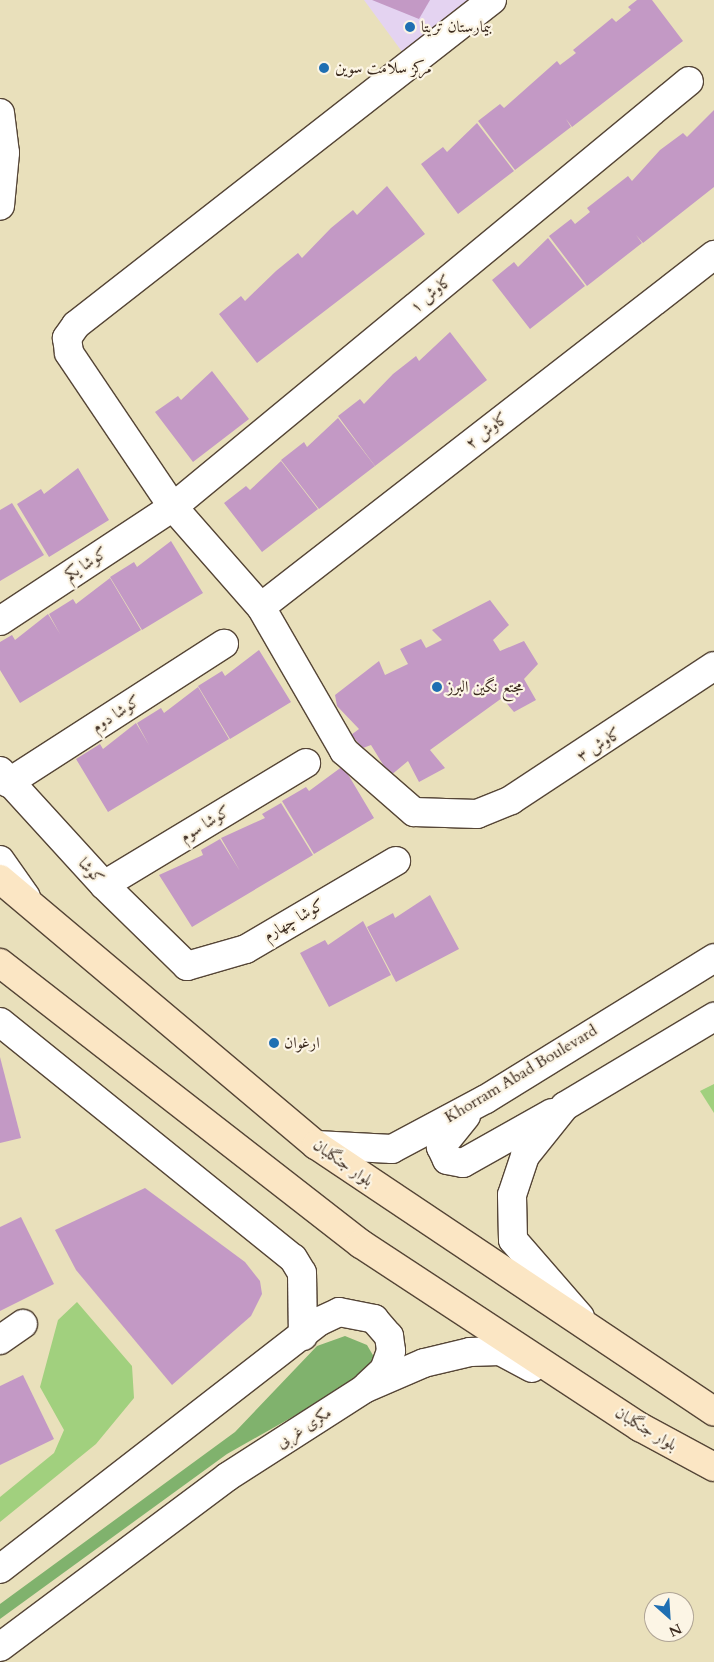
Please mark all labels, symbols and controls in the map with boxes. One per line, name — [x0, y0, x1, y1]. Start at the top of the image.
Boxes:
place label: بیمارستان تریتا — [421, 17, 492, 37]
marker: بیمارستان تریتا — [403, 20, 417, 34]
place label: مرکز سلامت سوین — [335, 58, 432, 78]
marker: مرکز سلامت سوین — [317, 61, 331, 75]
street label: کاوش ۱ — [406, 271, 456, 317]
street label: کاوش ۲ — [462, 409, 512, 453]
street label: کوشا یکم — [61, 543, 111, 585]
place label: مجتع نگین البرز — [447, 677, 523, 697]
marker: مجتع نگین البرز — [431, 681, 443, 693]
street label: کوشا دوم — [88, 691, 144, 737]
street label: کاوش ۳ — [574, 724, 624, 766]
street label: کوشا سوم — [177, 802, 233, 846]
street label: کوشا — [74, 854, 108, 888]
street label: کوشا چهارم — [260, 895, 328, 945]
street label: Khorram Abad Boulevard — [441, 1021, 601, 1127]
place label: ارغوان — [284, 1033, 320, 1053]
marker: ارغوان — [268, 1037, 280, 1049]
street label: بلوار جنگلبان — [309, 1135, 377, 1191]
street label: مکری غربی — [273, 1403, 335, 1453]
street label: بلوار جنگلبان — [611, 1403, 681, 1455]
north arrow — [644, 1592, 694, 1642]
text: N — [666, 1619, 685, 1641]

